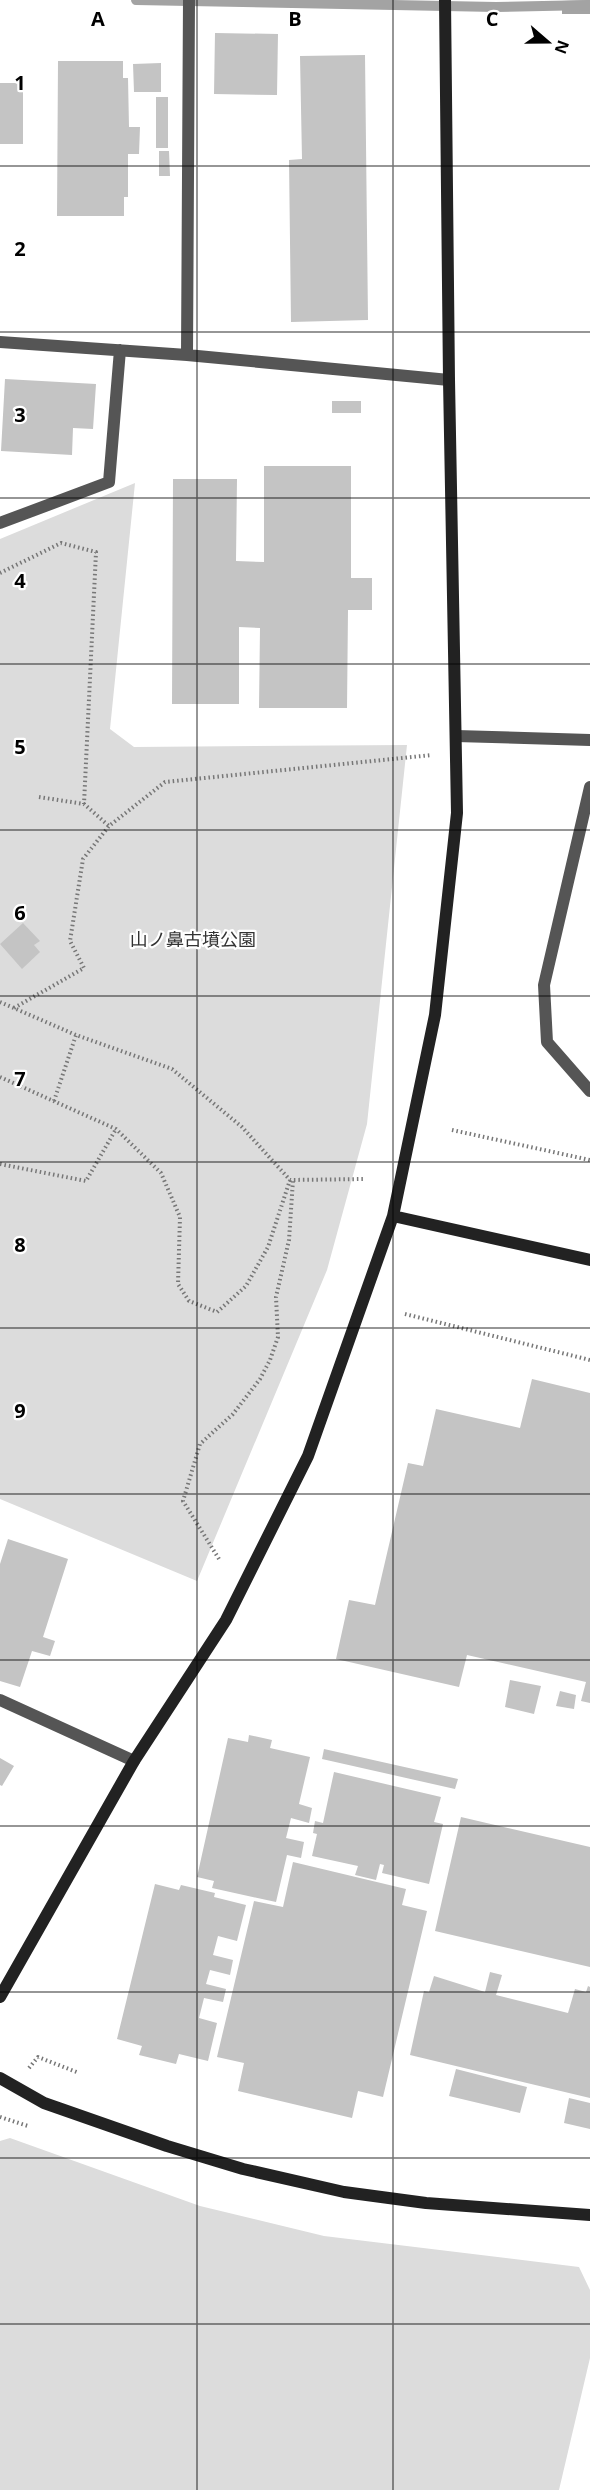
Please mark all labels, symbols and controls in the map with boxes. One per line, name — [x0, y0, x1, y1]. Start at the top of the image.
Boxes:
text: A — [91, 5, 105, 32]
text: B — [288, 5, 302, 32]
text: C — [486, 5, 499, 32]
north arrow — [518, 12, 578, 72]
text: N — [550, 37, 575, 57]
text: 1 — [14, 69, 26, 96]
text: 2 — [14, 235, 26, 262]
text: 3 — [14, 401, 26, 428]
text: 4 — [14, 567, 26, 594]
text: 5 — [14, 733, 26, 760]
text: 6 — [14, 899, 26, 926]
park label: 山ノ鼻古墳公園 — [130, 927, 256, 951]
text: 7 — [14, 1065, 26, 1092]
text: 8 — [14, 1231, 26, 1258]
text: 9 — [14, 1397, 26, 1424]

